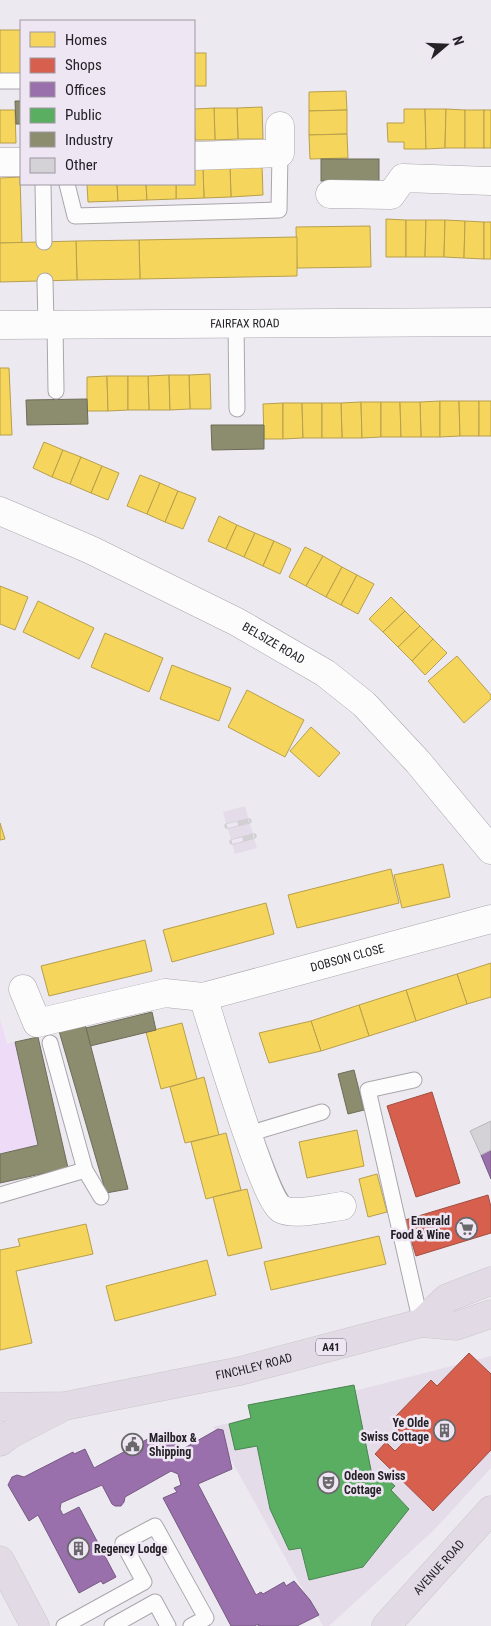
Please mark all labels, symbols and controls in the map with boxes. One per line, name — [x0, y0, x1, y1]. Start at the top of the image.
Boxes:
legend — [20, 20, 195, 185]
north arrow — [421, 20, 471, 70]
text: Homes — [65, 31, 107, 49]
text: N — [449, 34, 467, 47]
text: Shops — [65, 56, 102, 74]
text: Offices — [65, 81, 106, 99]
text: Public — [65, 106, 102, 124]
text: Industry — [65, 131, 113, 149]
text: Other — [65, 156, 98, 174]
street label: FAIRFAX ROAD — [210, 316, 280, 331]
street label: BELSIZE ROAD — [240, 620, 307, 667]
street label: DOBSON CLOSE — [309, 941, 386, 975]
place label: Emerald Food & Wine — [390, 1214, 450, 1242]
supermarket icon: Emerald Food & Wine — [454, 1216, 478, 1240]
road number: A41 — [316, 1338, 346, 1355]
street label: FINCHLEY ROAD — [214, 1350, 294, 1383]
place label: Ye Olde Swiss Cottage — [361, 1416, 429, 1444]
building icon: Ye Olde Swiss Cottage — [433, 1418, 457, 1442]
place label: Mailbox & Shipping — [149, 1431, 197, 1459]
public building icon: Mailbox & Shipping — [121, 1433, 145, 1457]
place label: Odeon Swiss Cottage — [344, 1469, 406, 1497]
theatre icon: Odeon Swiss Cottage — [316, 1471, 340, 1495]
building icon: Regency Lodge — [66, 1537, 90, 1561]
street label: AVENUE ROAD — [411, 1537, 468, 1598]
place label: Regency Lodge — [94, 1542, 167, 1556]

